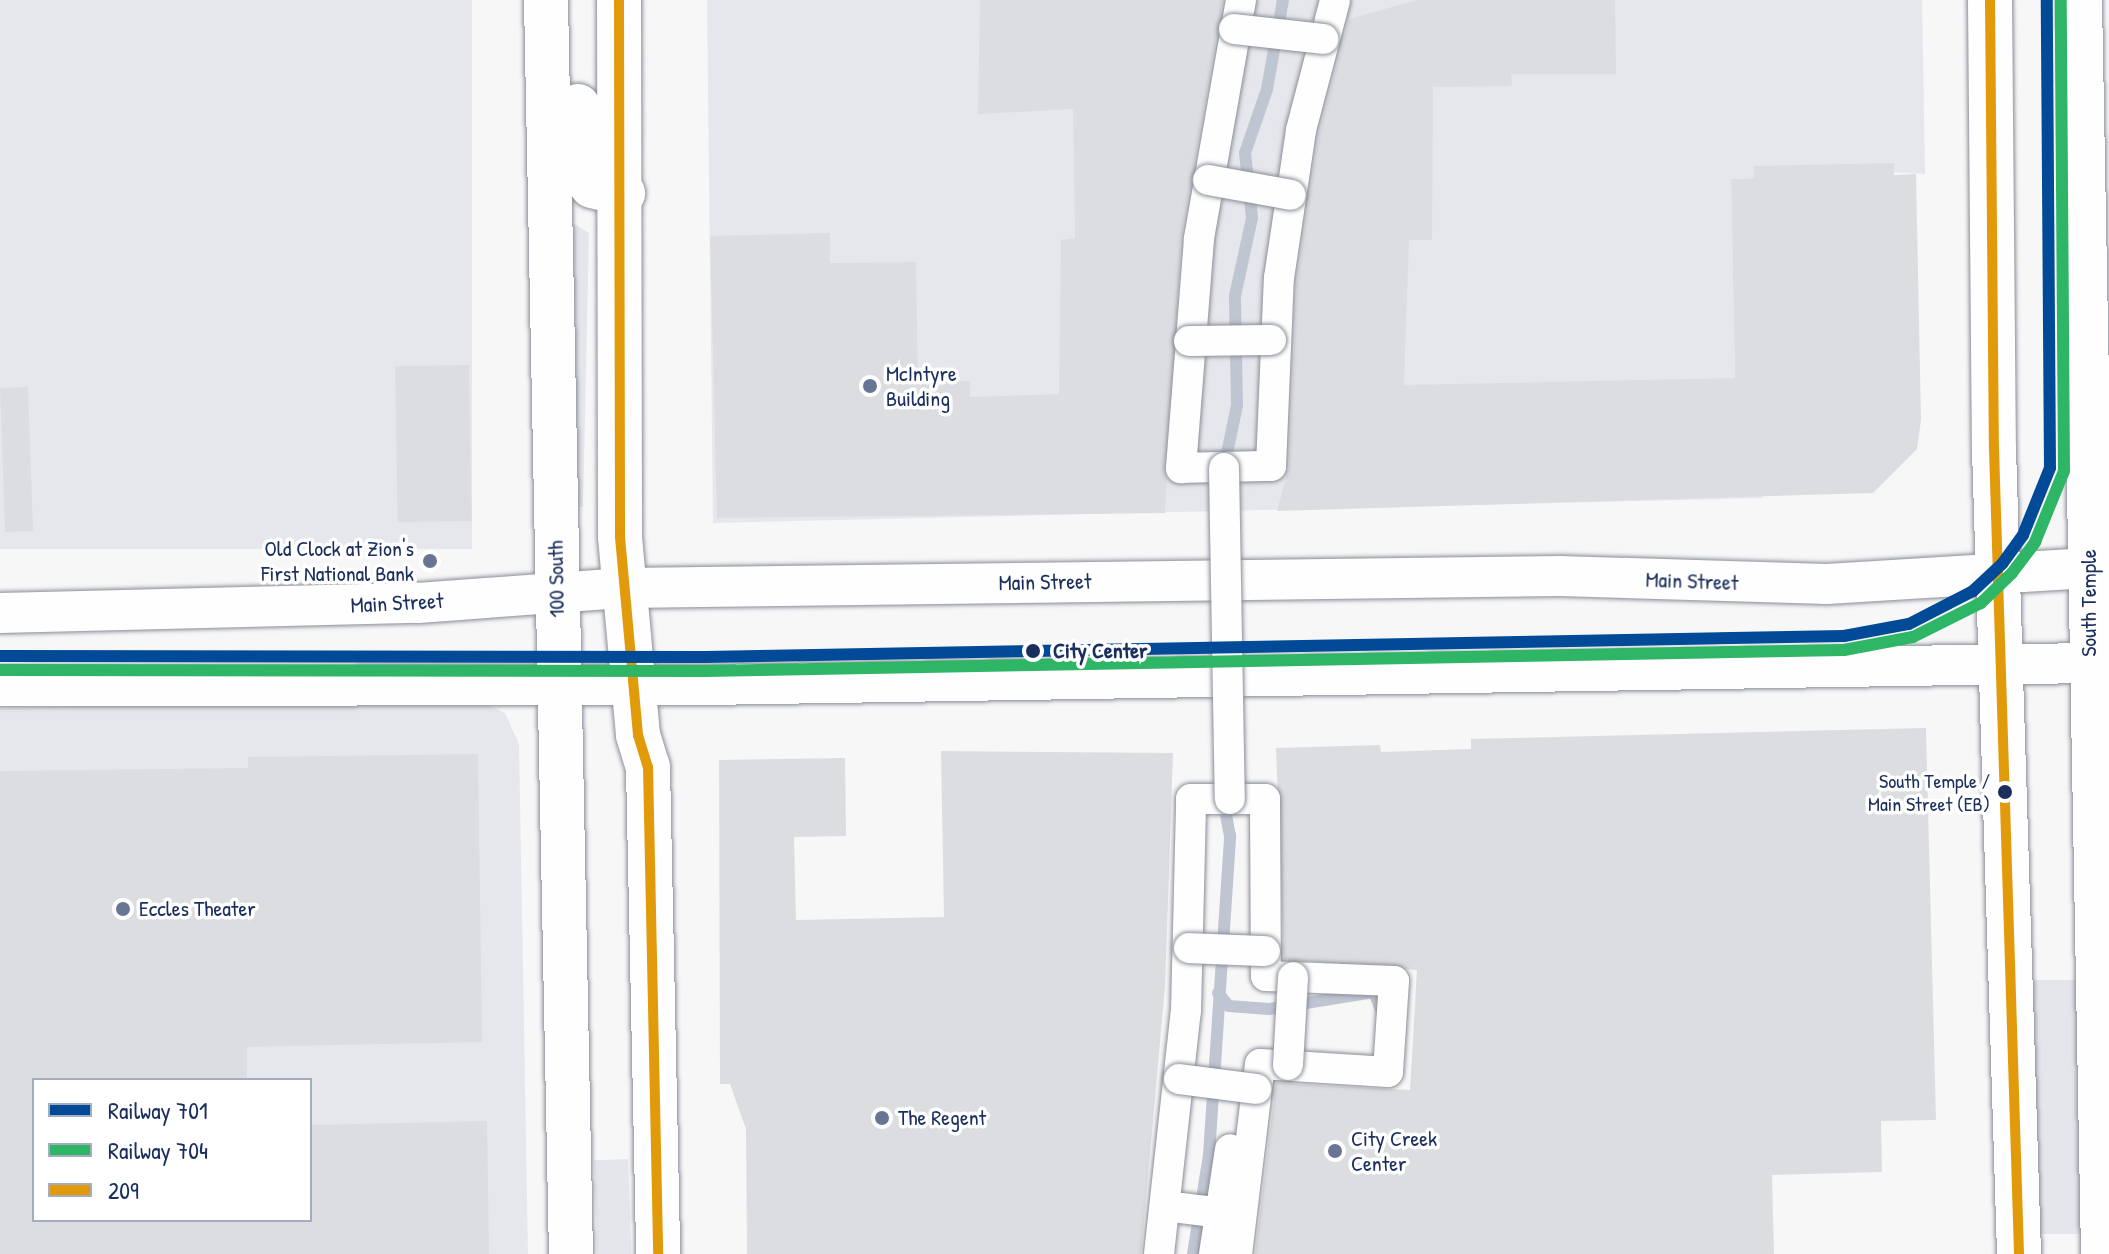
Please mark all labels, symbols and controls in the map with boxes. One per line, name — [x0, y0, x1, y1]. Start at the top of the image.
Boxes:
place label: McIntyre Building — [886, 360, 957, 412]
marker: McIntyre Building — [861, 377, 879, 395]
place label: Old Clock at Zion's First National Bank — [261, 535, 414, 586]
street label: 100 South — [542, 540, 570, 618]
street label: South Temple — [2076, 549, 2102, 657]
marker: Old Clock at Zion's First National Bank — [421, 552, 439, 570]
street label: Main Street — [1645, 566, 1739, 596]
street label: Main Street — [998, 568, 1092, 596]
street label: Main Street — [350, 587, 444, 619]
marker: City Center — [1020, 638, 1046, 664]
place label: City Center — [1053, 638, 1147, 664]
place label: South Temple / Main Street (EB) — [1868, 768, 1990, 815]
marker: South Temple / Main Street (EB) — [1997, 784, 2013, 800]
place label: Eccles Theater — [139, 896, 256, 922]
marker: Eccles Theater — [114, 900, 132, 918]
legend — [32, 1078, 312, 1222]
text: Railway 701 — [108, 1094, 208, 1126]
place label: The Regent — [898, 1105, 986, 1131]
marker: The Regent — [873, 1109, 891, 1127]
place label: City Creek Center — [1351, 1125, 1437, 1176]
text: Railway 704 — [108, 1134, 208, 1166]
marker: City Creek Center — [1326, 1142, 1344, 1160]
text: 209 — [108, 1174, 139, 1206]

